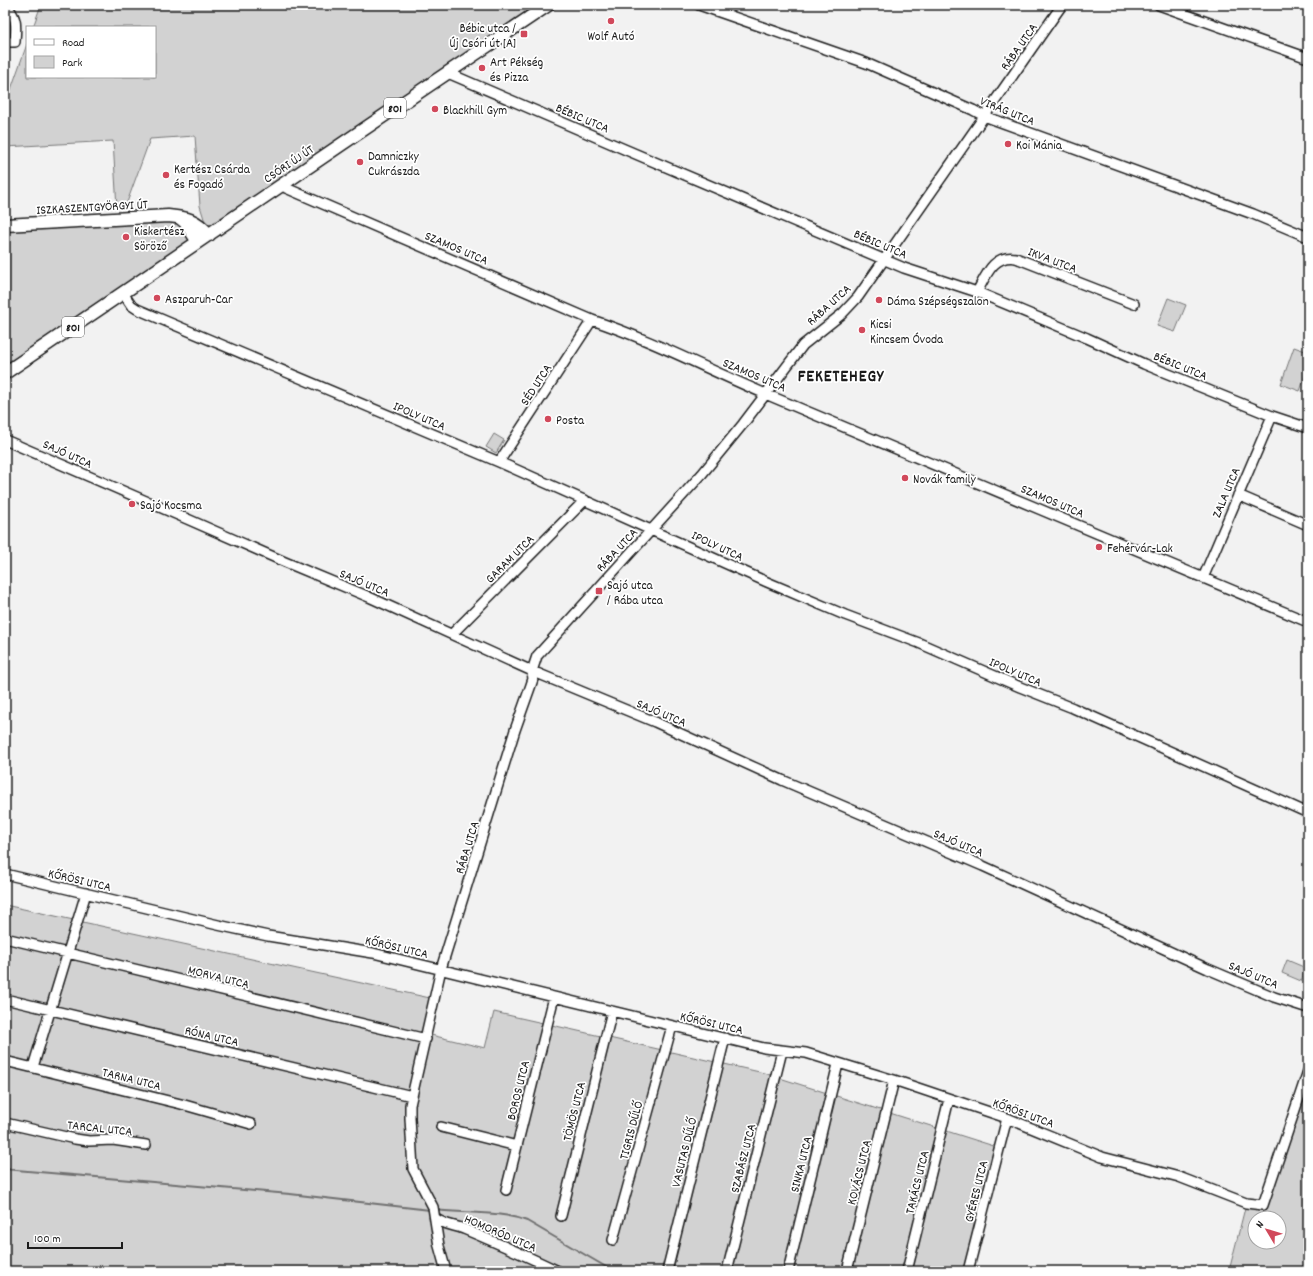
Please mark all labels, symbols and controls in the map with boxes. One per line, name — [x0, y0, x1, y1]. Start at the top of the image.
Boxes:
marker: Wolf Autó — [606, 16, 616, 26]
place label: Bébic utca / Új Csóri út [A] — [449, 20, 516, 54]
street label: RÁBA UTCA — [997, 20, 1043, 75]
legend — [26, 26, 156, 78]
place label: Wolf Autó — [587, 28, 635, 47]
marker: Bébic utca / Új Csóri út [A] — [519, 29, 529, 39]
text: Road — [62, 35, 84, 52]
place label: Art Pékség és Pizza — [490, 54, 544, 88]
text: Park — [62, 55, 83, 72]
marker: Art Pékség és Pizza — [477, 63, 487, 73]
street label: VIRÁG UTCA — [977, 93, 1037, 132]
road number: 801 — [384, 98, 406, 118]
street label: BÉBIC UTCA — [552, 99, 612, 139]
place label: Blackhill Gym — [443, 102, 507, 121]
marker: Blackhill Gym — [430, 104, 440, 114]
place label: Koi Mánia — [1016, 137, 1063, 156]
marker: Koi Mánia — [1003, 139, 1013, 149]
street label: CSÓRI ÚJ ÚT — [260, 141, 318, 189]
place label: Damniczky Cukrászda — [368, 148, 420, 182]
marker: Damniczky Cukrászda — [355, 157, 365, 167]
place label: Kertész Csárda és Fogadó — [174, 161, 251, 195]
marker: Kertész Csárda és Fogadó — [161, 170, 171, 180]
street label: ISZKASZENTGYÖRGYI ÚT — [36, 196, 148, 221]
place label: Kiskertész Söröző — [134, 223, 185, 257]
street label: BÉBIC UTCA — [850, 225, 910, 265]
street label: SZAMOS UTCA — [421, 227, 491, 271]
marker: Kiskertész Söröző — [121, 232, 131, 242]
street label: IKVA UTCA — [1025, 243, 1079, 279]
street label: RÁBA UTCA — [803, 281, 856, 331]
place label: Aszparuh-Car — [165, 291, 233, 310]
marker: Aszparuh-Car — [152, 293, 162, 303]
place label: Dáma Szépségszalon — [887, 293, 989, 312]
marker: Dáma Szépségszalon — [874, 295, 884, 305]
place label: Kicsi Kincsem Óvoda — [870, 316, 944, 350]
road number: 801 — [62, 317, 84, 337]
marker: Kicsi Kincsem Óvoda — [857, 325, 867, 335]
street label: BÉBIC UTCA — [1150, 348, 1210, 387]
street label: SZAMOS UTCA — [719, 354, 789, 398]
street label: SÉD UTCA — [517, 361, 558, 410]
district label: FEKETEHEGY — [798, 366, 884, 390]
street label: IPOLY UTCA — [390, 398, 448, 437]
place label: Posta — [556, 412, 585, 431]
marker: Posta — [543, 414, 553, 424]
street label: SAJÓ UTCA — [39, 436, 95, 475]
street label: ZALA UTCA — [1208, 465, 1246, 521]
place label: Novák family — [913, 471, 976, 490]
marker: Novák family — [900, 473, 910, 483]
street label: SZAMOS UTCA — [1017, 480, 1087, 524]
place label: Sajó Kocsma — [140, 497, 202, 516]
marker: Sajó Kocsma — [127, 499, 137, 509]
street label: RÁBA UTCA — [592, 524, 643, 577]
street label: IPOLY UTCA — [688, 527, 746, 568]
street label: GARAM UTCA — [482, 531, 540, 589]
place label: Fehérvár-Lak — [1107, 540, 1173, 559]
marker: Fehérvár-Lak — [1094, 542, 1104, 552]
street label: SAJÓ UTCA — [336, 565, 392, 603]
place label: Sajó utca / Rába utca — [607, 577, 664, 611]
marker: Sajó utca / Rába utca — [594, 586, 604, 596]
street label: IPOLY UTCA — [986, 654, 1044, 693]
street label: SAJÓ UTCA — [633, 695, 689, 733]
street label: RÁBA UTCA — [451, 819, 485, 876]
street label: SAJÓ UTCA — [930, 825, 986, 863]
street label: KŐRÖSI UTCA — [46, 865, 113, 898]
street label: KŐRÖSI UTCA — [363, 932, 430, 965]
street label: SAJÓ UTCA — [1225, 957, 1281, 995]
street label: MORVA UTCA — [186, 962, 251, 995]
street label: KŐRÖSI UTCA — [678, 1008, 745, 1041]
street label: RÓNA UTCA — [183, 1022, 240, 1053]
street label: BOROS UTCA — [503, 1059, 536, 1123]
street label: TARNA UTCA — [100, 1064, 163, 1097]
street label: TÖMÖS UTCA — [559, 1080, 592, 1143]
street label: KŐRÖSI UTCA — [990, 1094, 1057, 1134]
street label: TIGRIS DŰLŐ — [615, 1098, 650, 1162]
street label: VASUTAS DŰLŐ — [668, 1115, 703, 1190]
street label: TARCAL UTCA — [66, 1117, 133, 1142]
street label: SZABÁSZ UTCA — [727, 1122, 762, 1195]
street label: SINKA UTCA — [786, 1135, 819, 1195]
street label: KOVÁCS UTCA — [843, 1138, 878, 1207]
street label: TAKÁCS UTCA — [901, 1149, 936, 1217]
street label: GYÉRES UTCA — [961, 1159, 994, 1225]
street label: HOMORÓD UTCA — [461, 1210, 539, 1258]
north arrow — [1247, 1210, 1287, 1250]
text: N — [1253, 1218, 1269, 1232]
scale bar — [28, 1224, 122, 1250]
text: 100 m — [34, 1231, 61, 1248]

